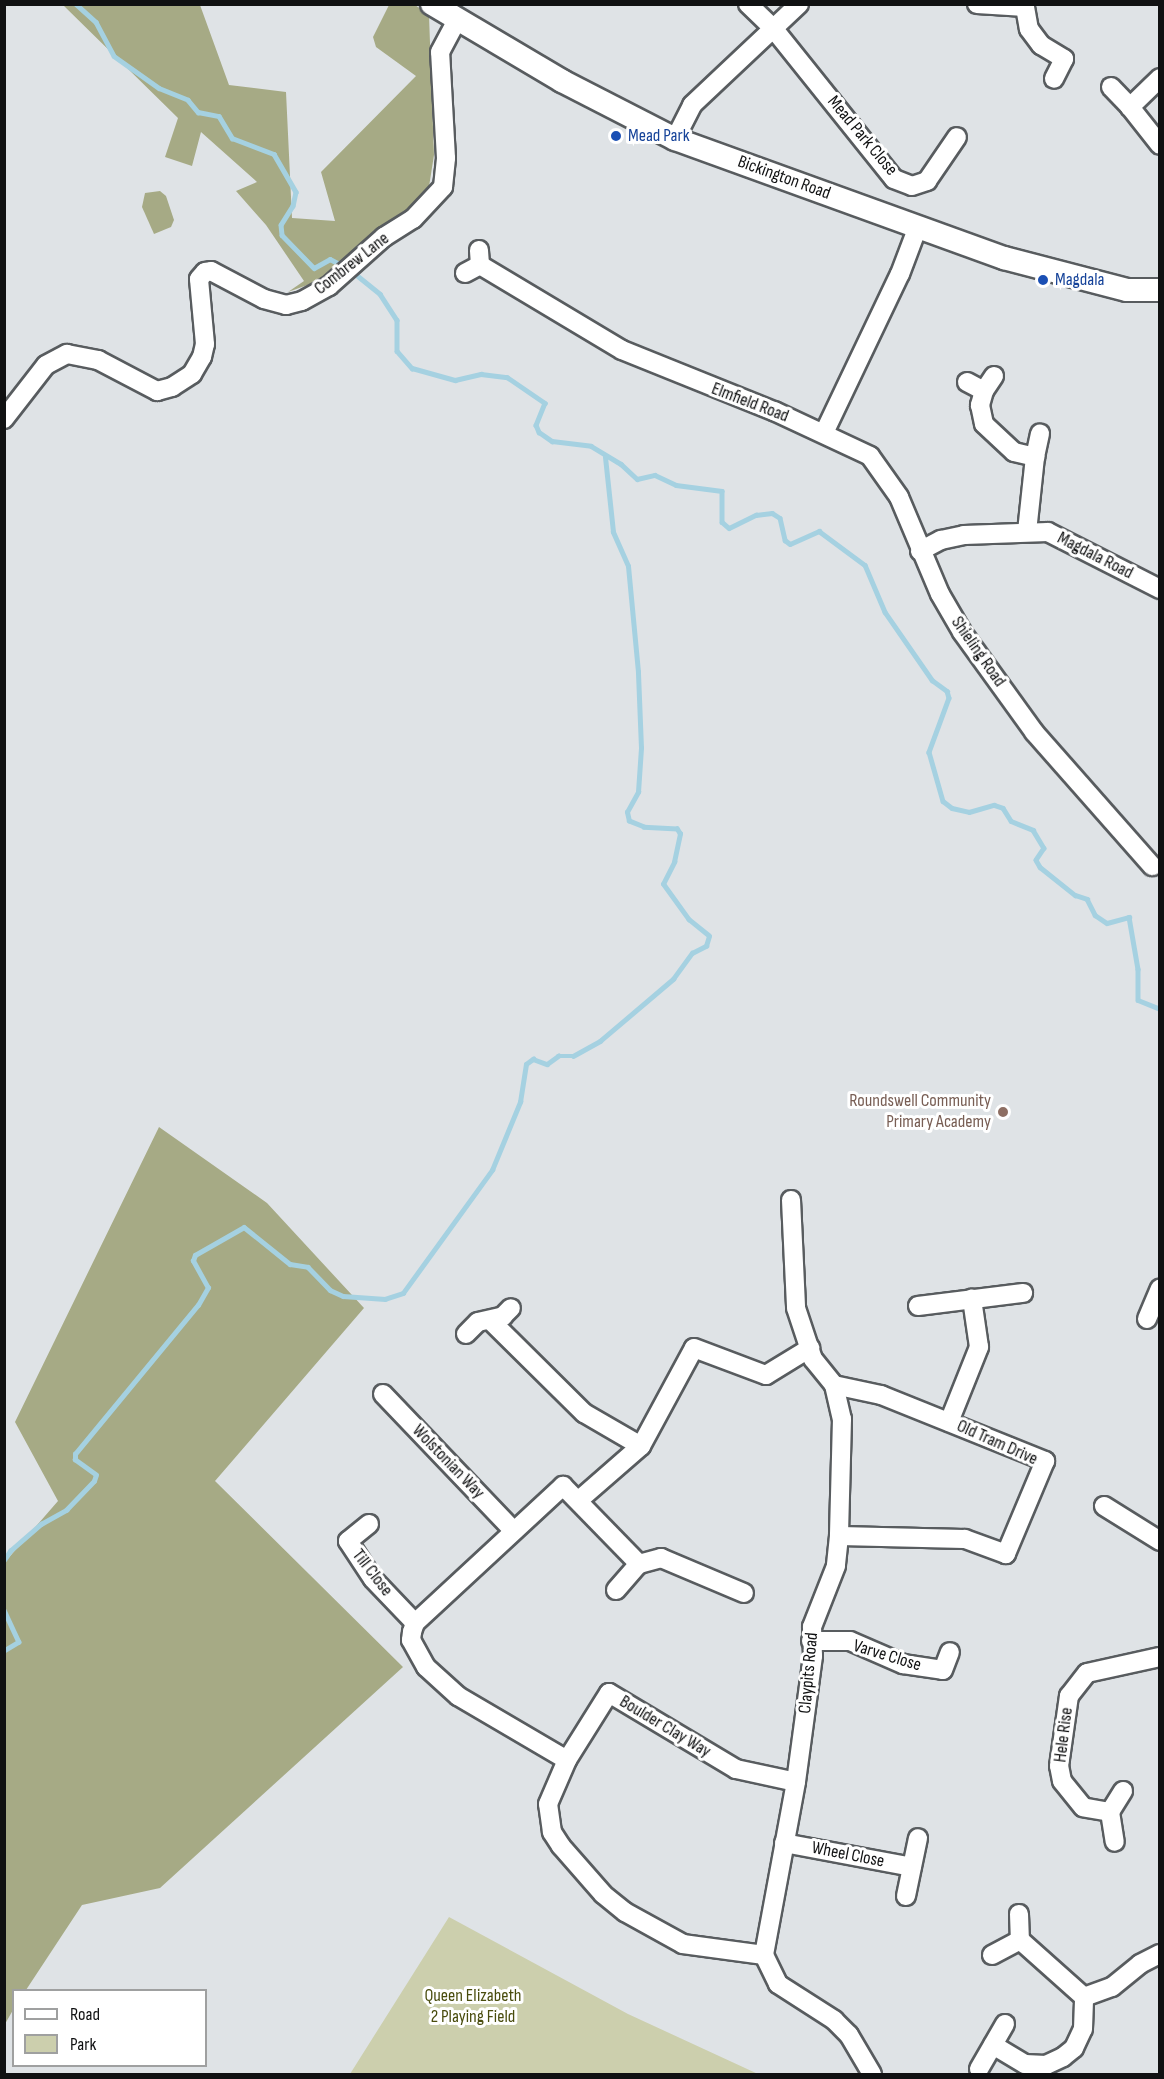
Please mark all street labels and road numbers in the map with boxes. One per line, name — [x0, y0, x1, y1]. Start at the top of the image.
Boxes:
street label: Mead Park Close — [822, 92, 902, 180]
street label: Bickington Road — [735, 151, 833, 205]
street label: Combrew Lane — [310, 228, 394, 300]
street label: Elmfield Road — [708, 378, 792, 428]
street label: Magdala Road — [1053, 528, 1137, 584]
street label: Shieling Road — [946, 613, 1010, 691]
street label: Old Tram Drive — [953, 1416, 1041, 1470]
street label: Wolstonian Way — [407, 1420, 489, 1504]
street label: Till Close — [347, 1545, 397, 1601]
street label: Claypits Road — [795, 1632, 823, 1714]
street label: Varve Close — [850, 1635, 924, 1677]
street label: Boulder Clay Way — [615, 1691, 715, 1763]
street label: Hele Rise — [1050, 1706, 1078, 1764]
street label: Wheel Close — [810, 1837, 886, 1873]

